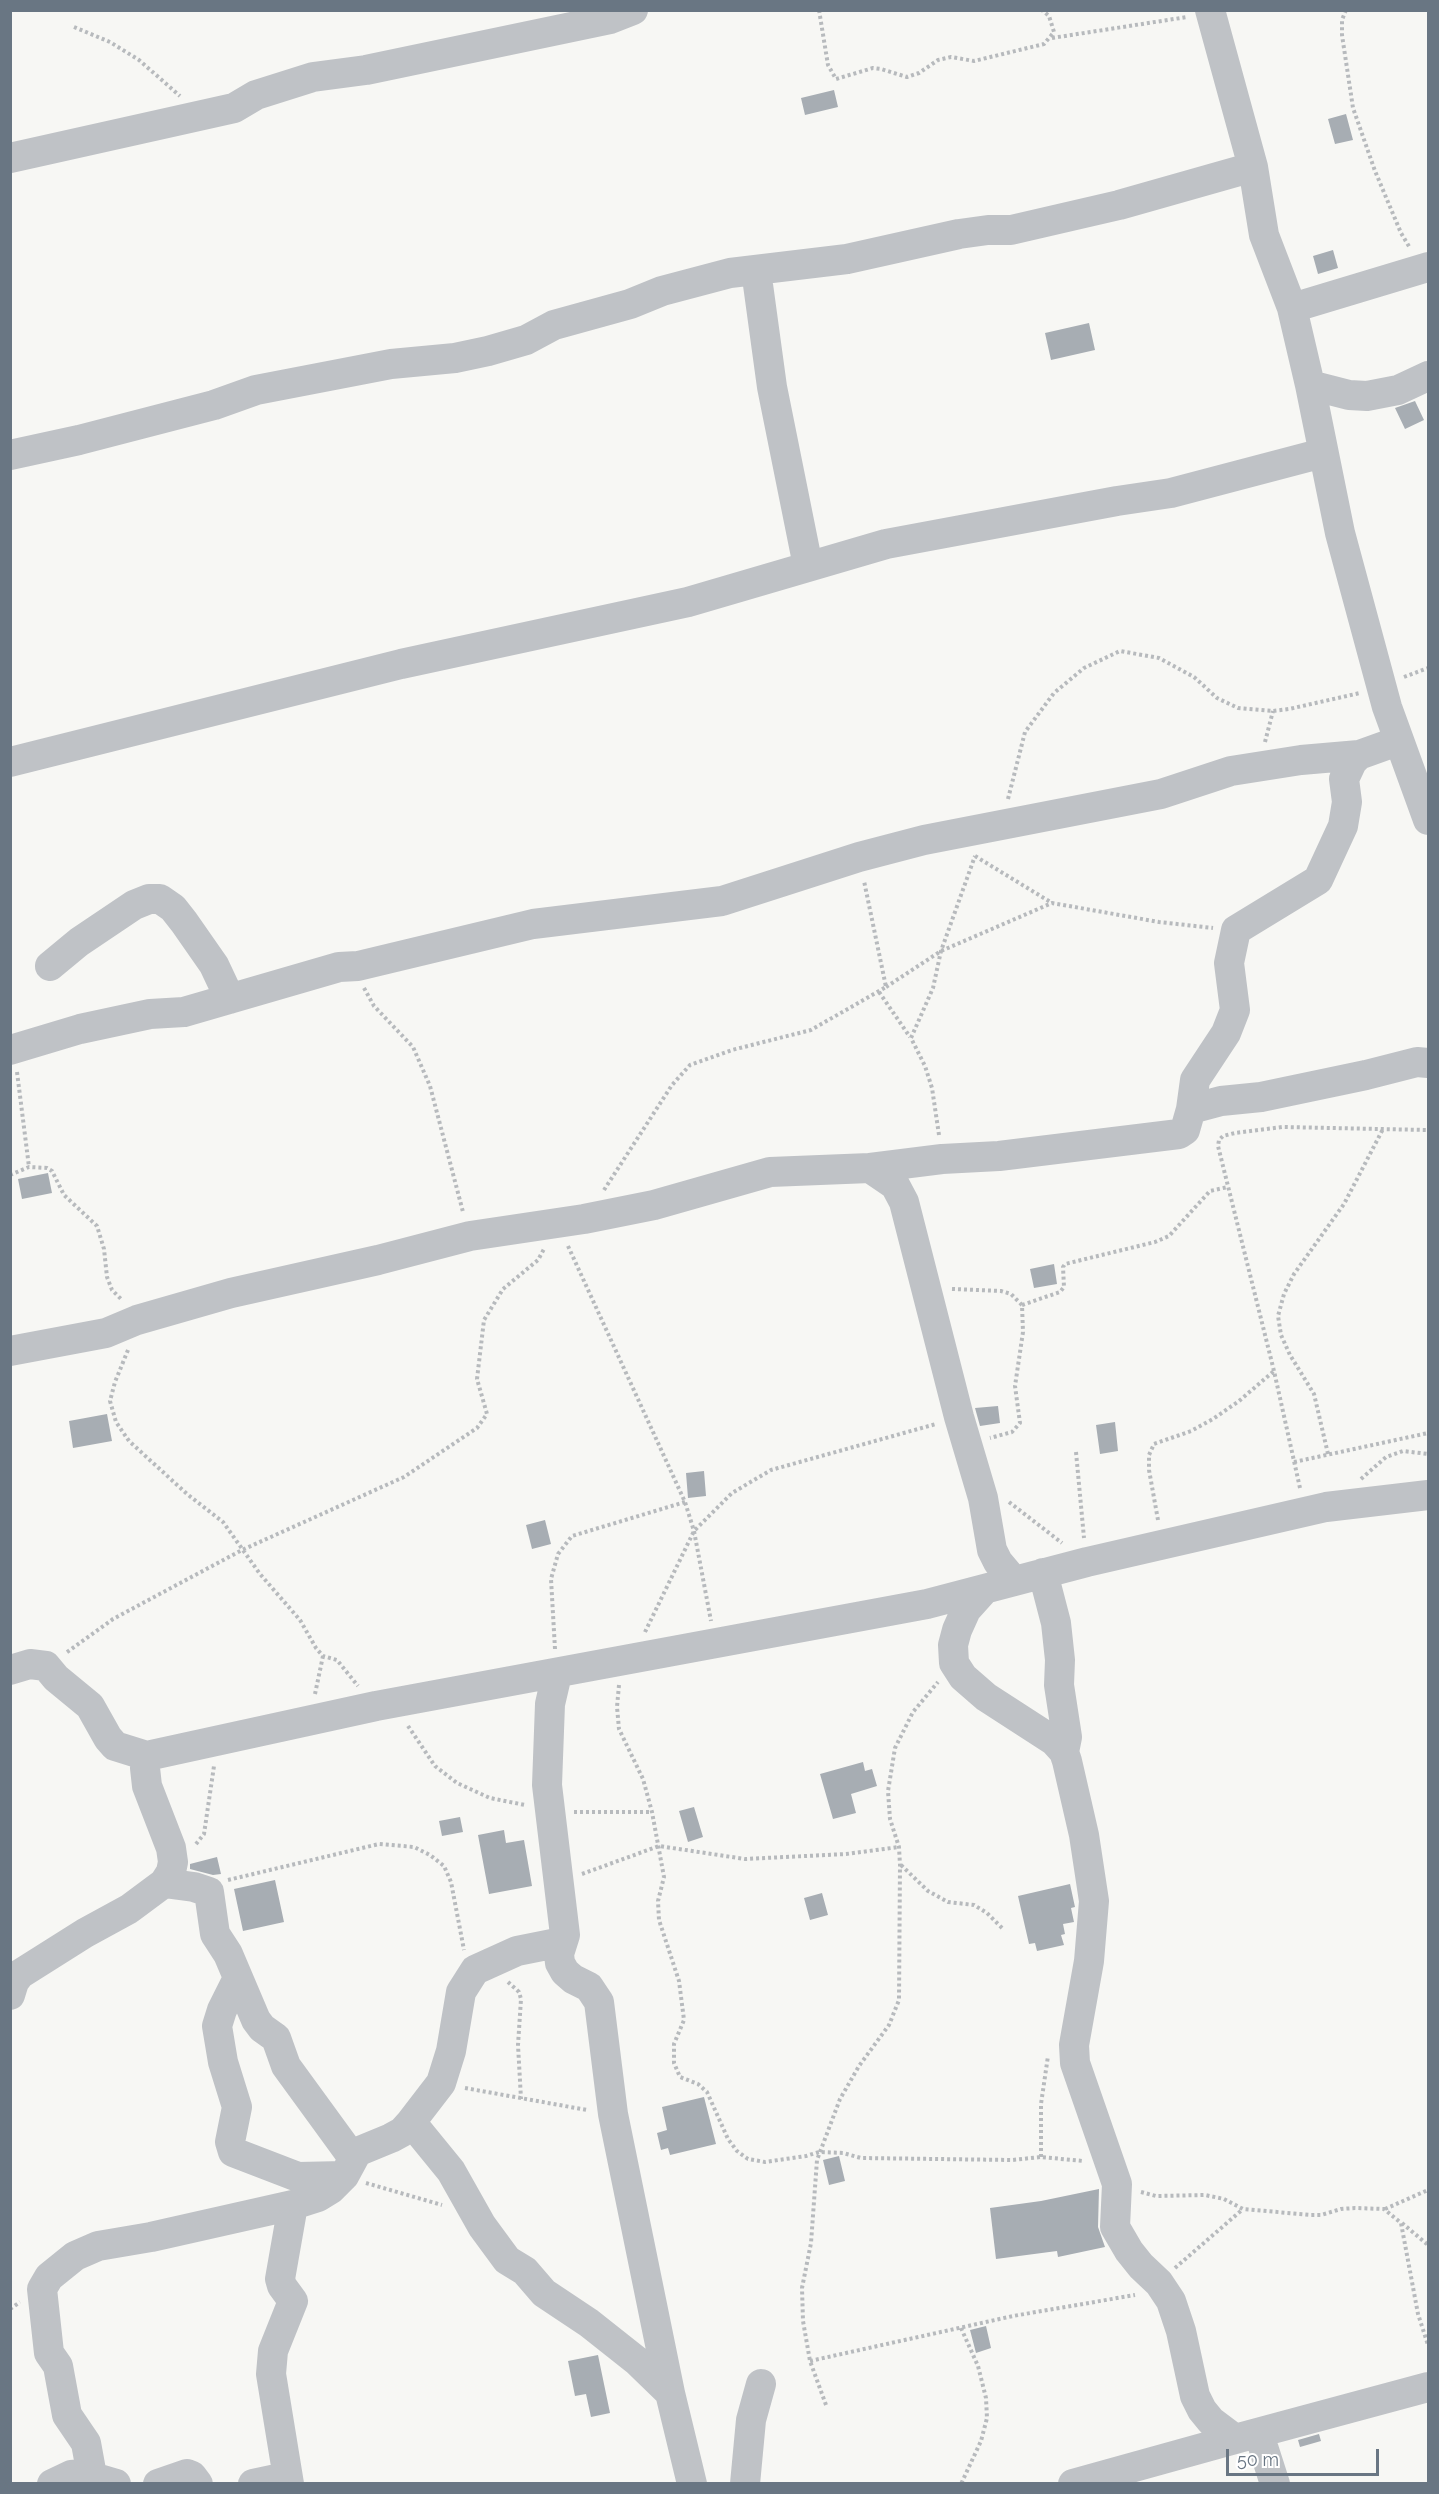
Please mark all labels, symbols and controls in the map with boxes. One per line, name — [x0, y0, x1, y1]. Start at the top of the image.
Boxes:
scale bar — [1229, 2437, 1382, 2475]
text: 50 m — [1237, 2449, 1279, 2470]

